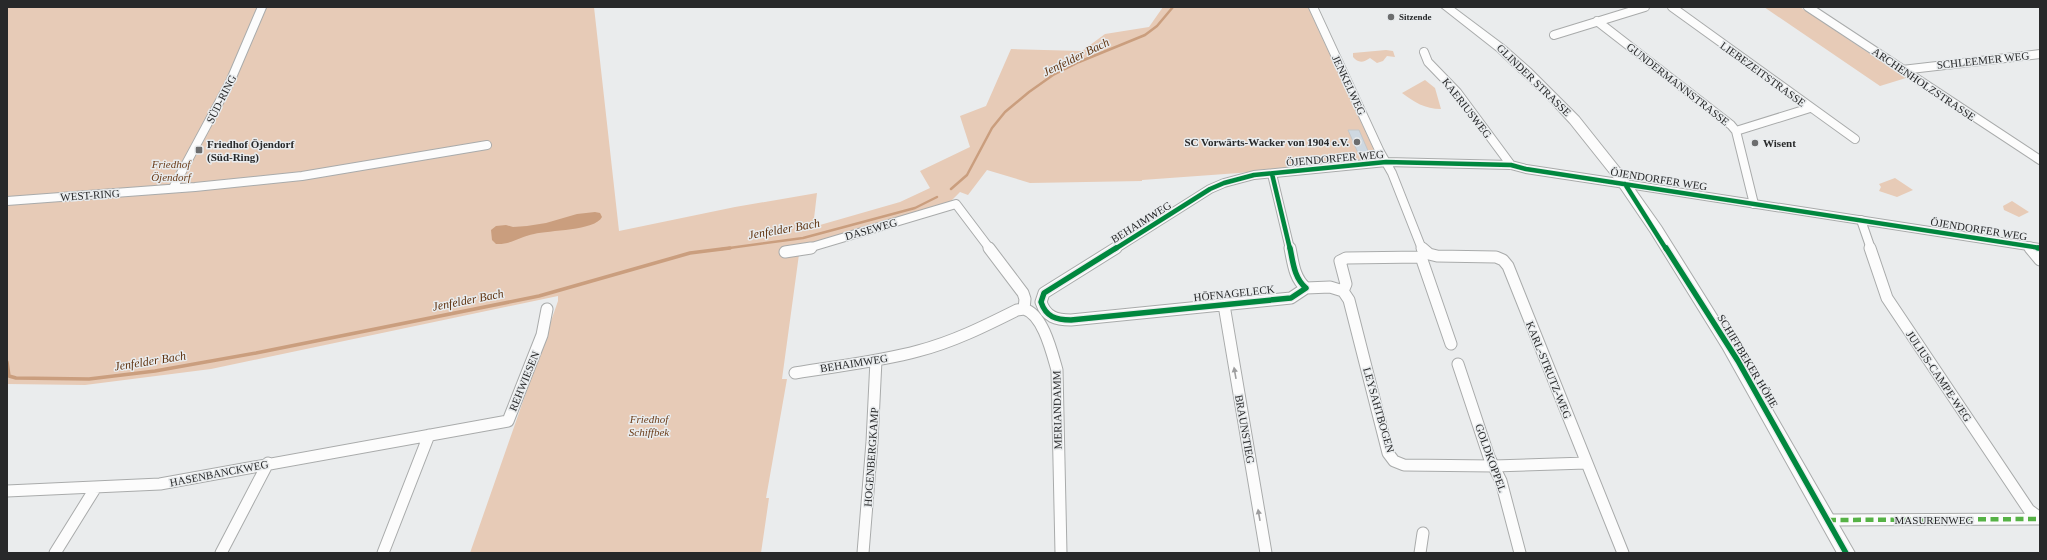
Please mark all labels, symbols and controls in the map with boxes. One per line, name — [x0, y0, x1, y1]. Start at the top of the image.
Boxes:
marker: Sitzende — [1386, 12, 1396, 22]
place label: Sitzende — [1399, 12, 1432, 22]
water label: Jenfelder Bach — [1040, 35, 1112, 79]
street label: LIEBEZEITSTRASSE — [1718, 39, 1808, 109]
street label: GUNDERMANNSTRASSE — [1624, 40, 1732, 128]
street label: GLINDER STRASSE — [1495, 42, 1574, 119]
street label: ARCHENHOLZSTRASSE — [1870, 45, 1978, 123]
street label: SCHLEEMER WEG — [1936, 49, 2030, 71]
street label: JENKELWEG — [1330, 53, 1368, 117]
street label: SÜD-RING — [204, 73, 238, 125]
street label: KAERIUSWEG — [1440, 76, 1494, 140]
place label: SC Vorwärts-Wacker von 1904 e.V. — [1184, 136, 1349, 148]
marker: SC Vorwärts-Wacker von 1904 e.V. — [1352, 137, 1362, 147]
place label: Wisent — [1763, 137, 1796, 149]
place label: Friedhof Öjendorf (Süd-Ring) — [207, 138, 294, 164]
marker: Wisent — [1750, 138, 1760, 148]
marker: Friedhof Öjendorf (Süd-Ring) — [194, 145, 204, 155]
street label: ÖJENDORFER WEG — [1286, 148, 1384, 168]
park label: Friedhof Öjendorf — [151, 158, 193, 183]
street label: ÖJENDORFER WEG — [1610, 165, 1708, 193]
street label: WEST-RING — [60, 187, 120, 203]
street label: BEHAIMWEG — [1109, 199, 1173, 245]
street label: ÖJENDORFER WEG — [1930, 215, 2028, 243]
water label: Jenfelder Bach — [747, 216, 821, 242]
street label: DASEWEG — [843, 216, 899, 242]
street label: HÖFNAGELECK — [1193, 283, 1275, 303]
water label: Jenfelder Bach — [431, 286, 505, 314]
street label: SCHIFFBEKER HÖHE — [1715, 312, 1781, 410]
street label: KARL-STRUTZ-WEG — [1524, 320, 1574, 420]
street label: JULIUS-CAMPE-WEG — [1904, 328, 1974, 424]
water label: Jenfelder Bach — [113, 348, 187, 374]
street label: REHWIESEN — [507, 349, 541, 413]
street label: BEHAIMWEG — [819, 352, 889, 374]
one-way arrow — [1232, 366, 1238, 379]
street label: LEYSAHTBOGEN — [1361, 366, 1397, 454]
street label: MERIANDAMM — [1050, 370, 1064, 450]
street label: BRAUNSTIEG — [1233, 394, 1257, 464]
street label: HOGENBERGKAMP — [862, 407, 880, 507]
park label: Friedhof Schiffbek — [629, 413, 670, 438]
street label: GOLDKOPPEL — [1473, 422, 1509, 494]
street label: HASENBANCKWEG — [169, 458, 269, 488]
one-way arrow — [1256, 508, 1262, 521]
street label: MASURENWEG — [1895, 514, 1973, 526]

